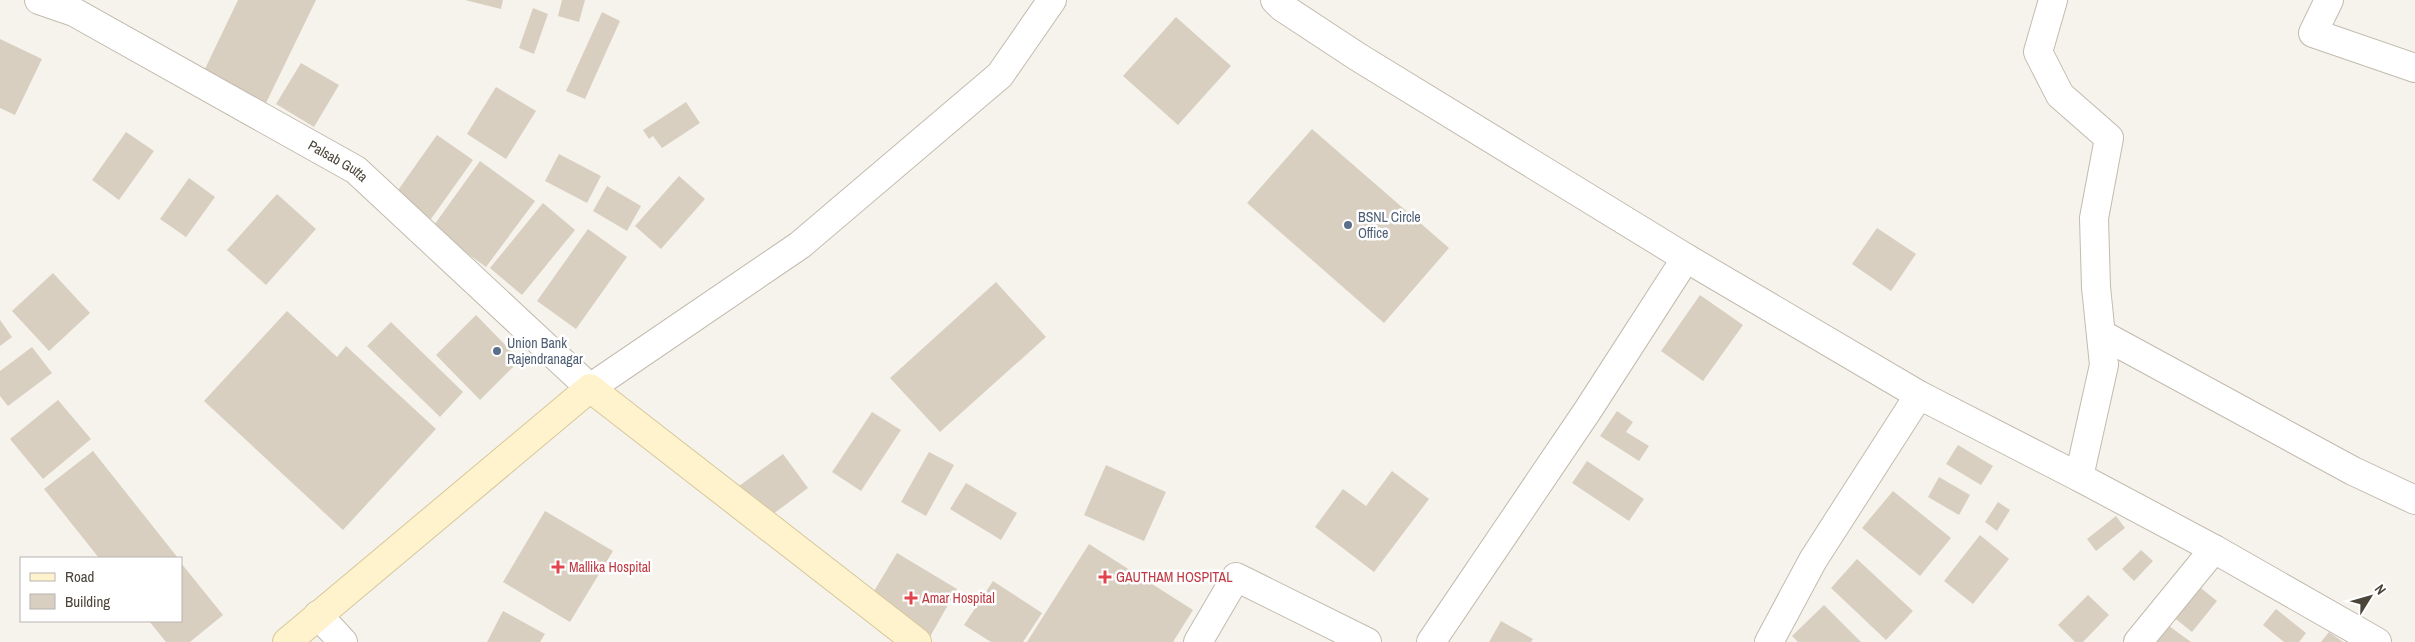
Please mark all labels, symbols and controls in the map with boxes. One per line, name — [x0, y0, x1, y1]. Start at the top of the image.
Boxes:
street label: Palsab Gutta — [305, 136, 372, 186]
place label: BSNL Circle Office — [1358, 208, 1421, 242]
marker: BSNL Circle Office — [1342, 219, 1354, 231]
place label: Union Bank Rajendranagar — [507, 334, 583, 368]
marker: Union Bank Rajendranagar — [491, 345, 503, 357]
legend — [20, 557, 182, 622]
place label: Mallika Hospital — [569, 558, 651, 576]
marker: Mallika Hospital — [551, 560, 565, 574]
text: Road — [65, 566, 94, 587]
place label: GAUTHAM HOSPITAL — [1116, 568, 1233, 586]
marker: GAUTHAM HOSPITAL — [1098, 570, 1112, 584]
north arrow — [2345, 572, 2395, 622]
text: N — [2371, 580, 2390, 598]
place label: Amar Hospital — [921, 589, 995, 607]
text: Building — [65, 591, 110, 612]
marker: Amar Hospital — [904, 591, 918, 605]

